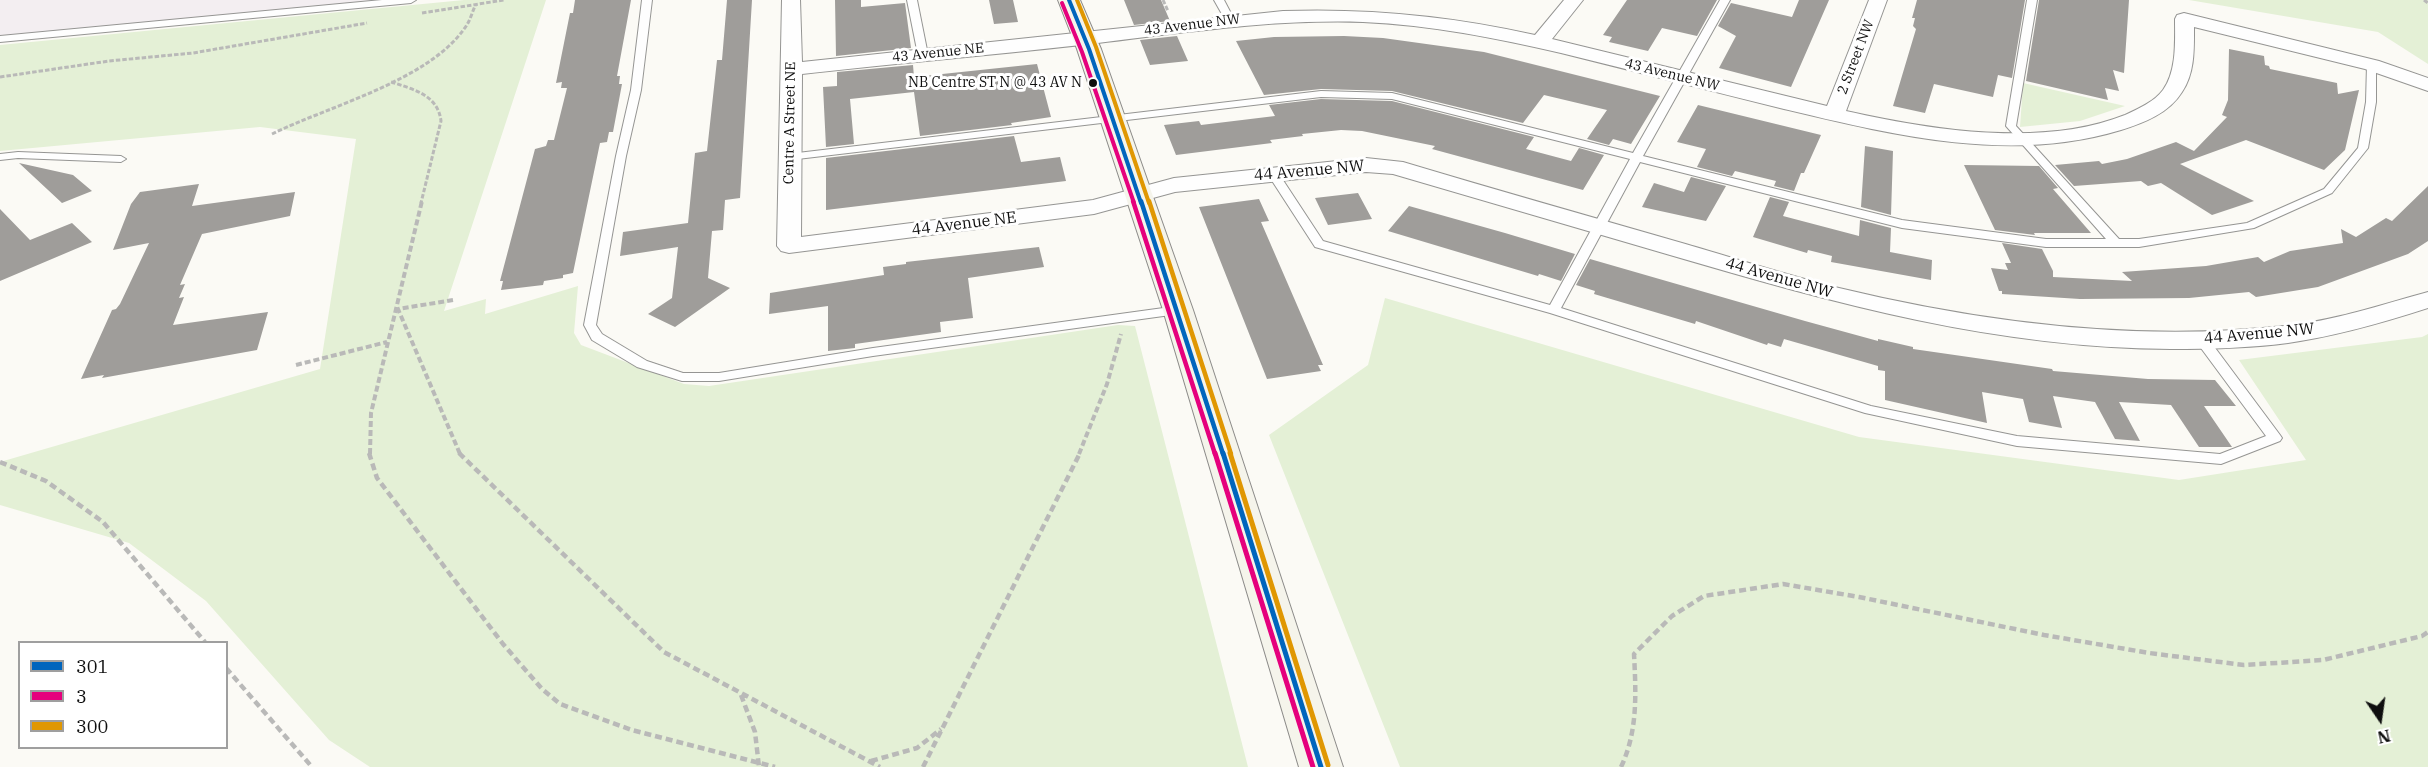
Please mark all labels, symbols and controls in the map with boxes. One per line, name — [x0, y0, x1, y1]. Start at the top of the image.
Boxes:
street label: 43 Avenue NW — [1143, 11, 1241, 39]
street label: 2 Street NW — [1834, 17, 1878, 97]
street label: 43 Avenue NE — [891, 40, 985, 66]
street label: 43 Avenue NW — [1623, 55, 1721, 95]
street label: Centre A Street NE — [781, 62, 799, 184]
place label: NB Centre ST N @ 43 AV N — [908, 75, 1082, 91]
marker: NB Centre ST N @ 43 AV N — [1087, 77, 1099, 89]
street label: 44 Avenue NW — [1253, 157, 1365, 185]
street label: 44 Avenue NE — [910, 208, 1018, 240]
street label: 44 Avenue NW — [1723, 254, 1835, 302]
street label: 44 Avenue NW — [2203, 320, 2315, 348]
legend — [18, 641, 228, 749]
text: 301 — [76, 655, 108, 678]
text: 3 — [76, 685, 87, 708]
north arrow — [2350, 689, 2410, 749]
text: 300 — [76, 715, 108, 738]
text: N — [2376, 725, 2392, 748]

